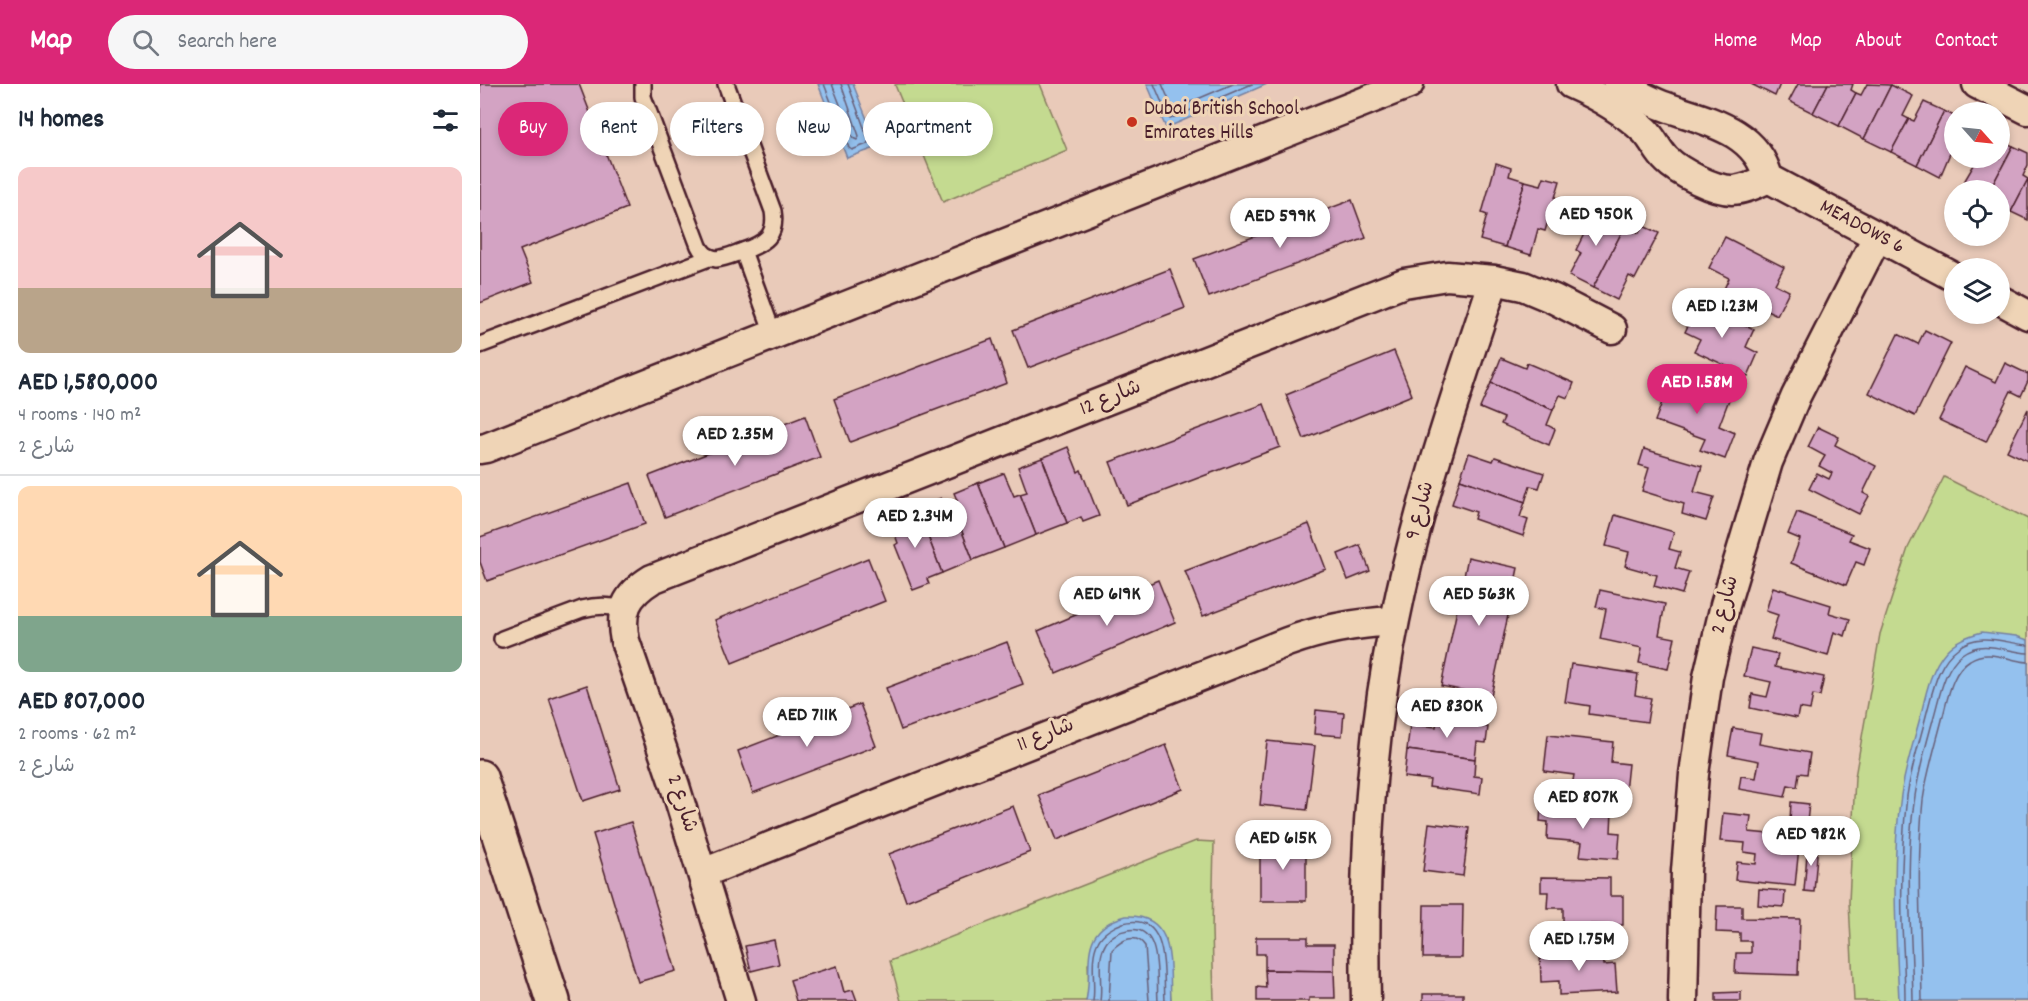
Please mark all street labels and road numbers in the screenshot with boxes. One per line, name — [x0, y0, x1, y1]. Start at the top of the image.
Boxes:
street label: MEADOWS 6 — [1814, 193, 1910, 263]
street label: شارع 12 — [1076, 373, 1146, 425]
street label: شارع 9 — [1399, 478, 1443, 544]
street label: شارع 2 — [1704, 573, 1748, 637]
street label: شارع 11 — [1013, 711, 1079, 761]
street label: شارع 2 — [658, 771, 704, 837]

